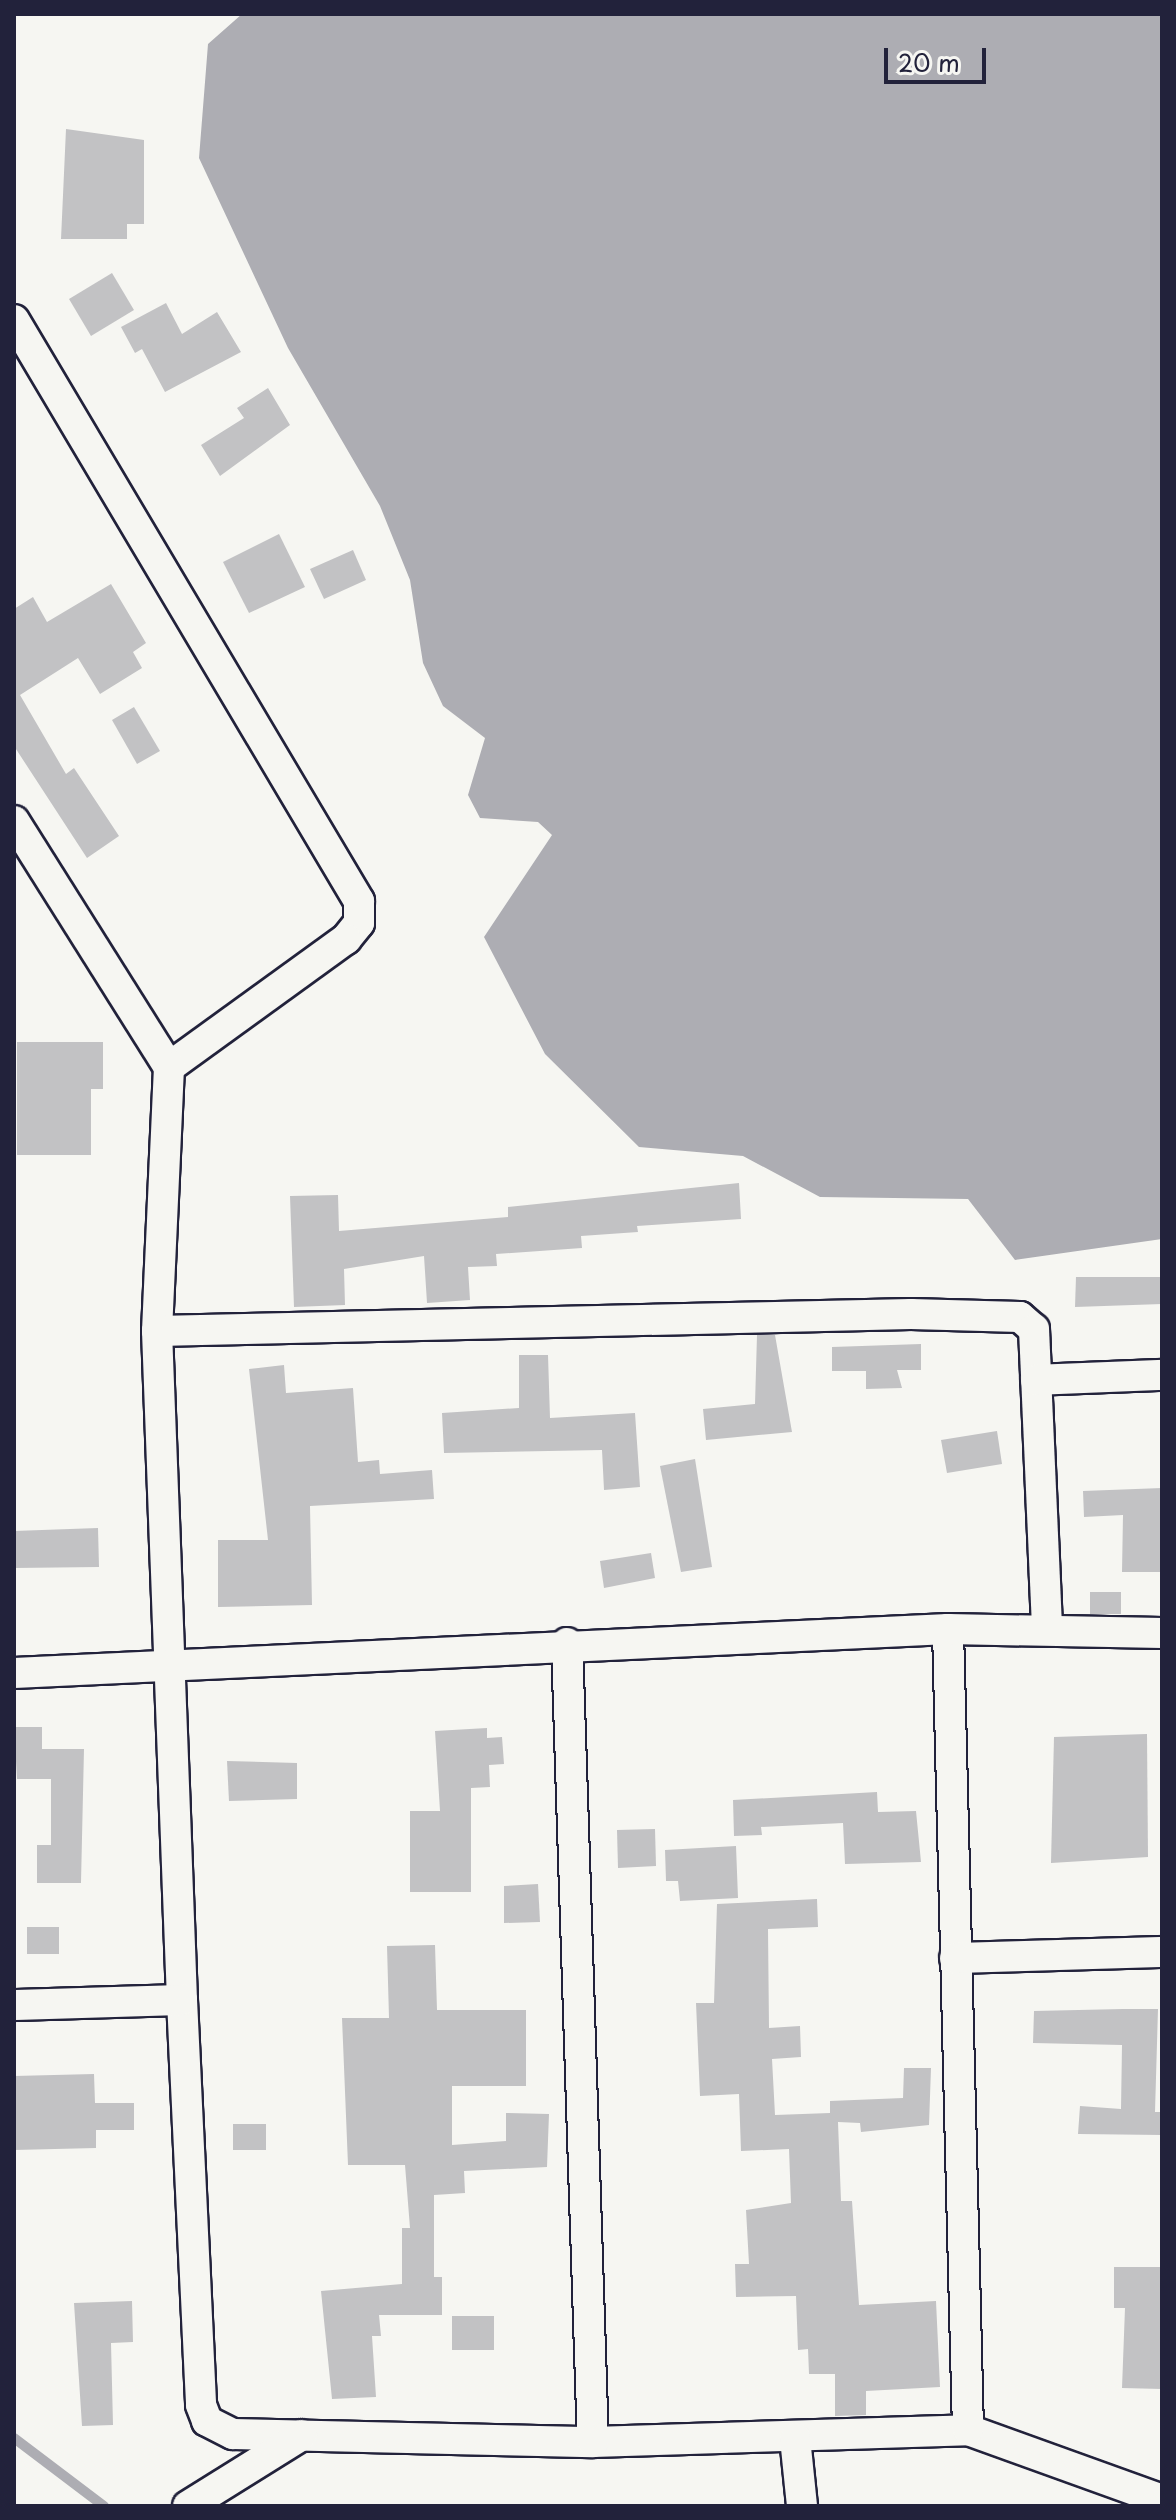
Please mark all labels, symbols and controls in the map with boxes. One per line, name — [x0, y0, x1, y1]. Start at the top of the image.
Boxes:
scale bar — [888, 32, 990, 82]
text: 20 m — [898, 44, 960, 80]

